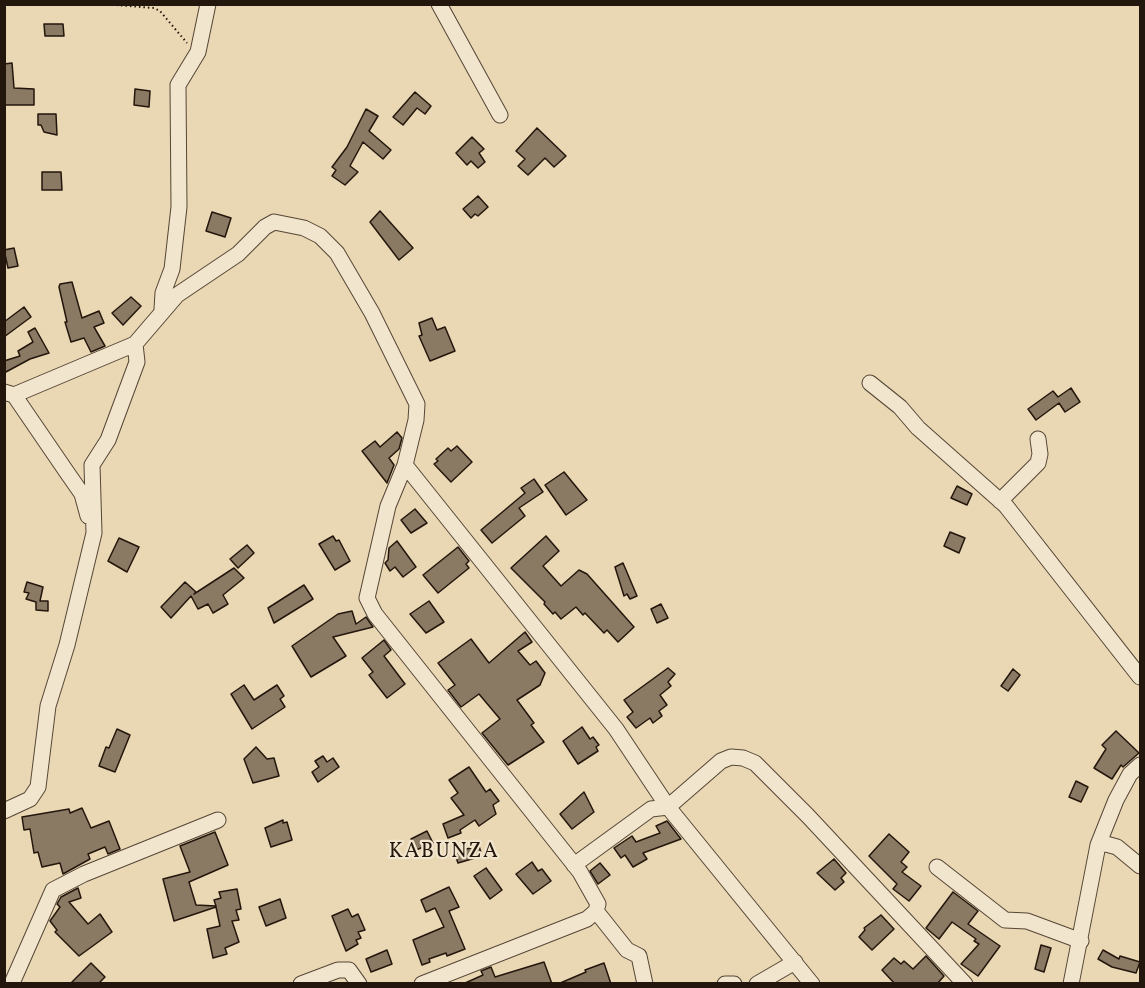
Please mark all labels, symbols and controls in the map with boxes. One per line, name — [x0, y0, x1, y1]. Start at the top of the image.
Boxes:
district label: KABUNZA — [389, 840, 499, 866]

